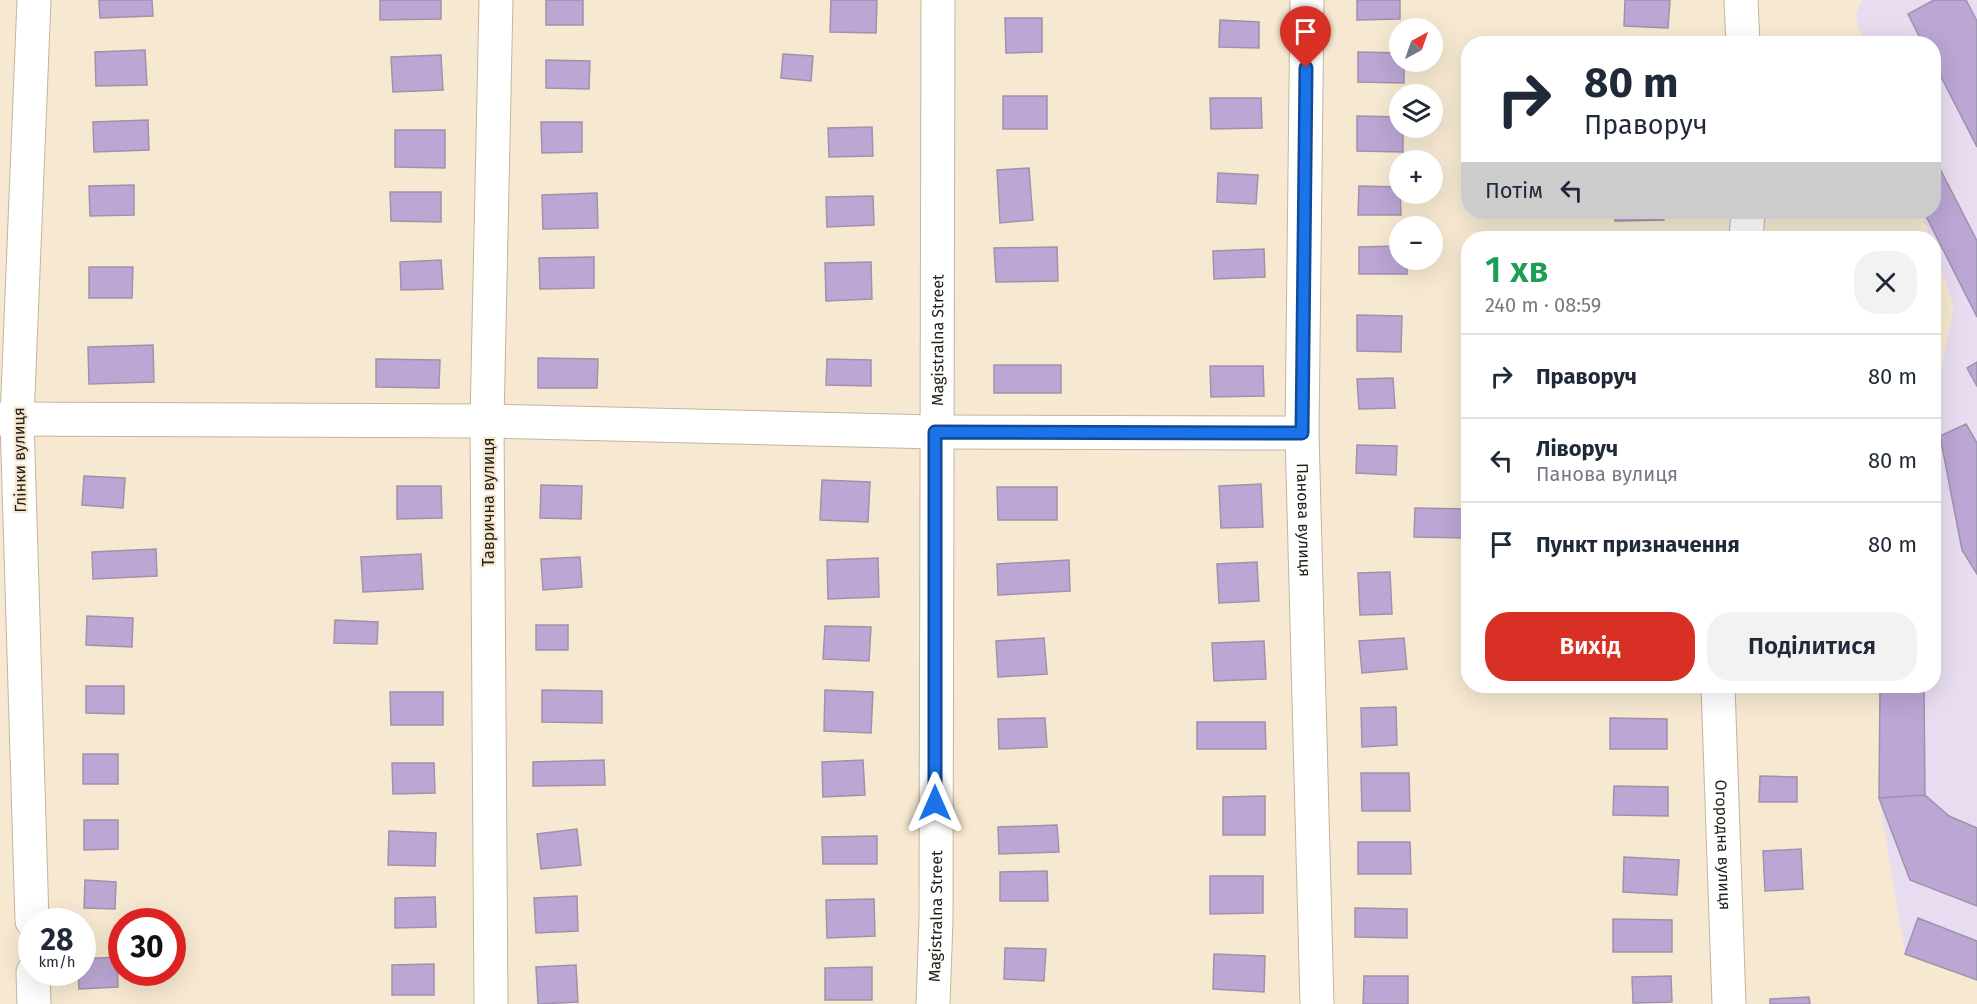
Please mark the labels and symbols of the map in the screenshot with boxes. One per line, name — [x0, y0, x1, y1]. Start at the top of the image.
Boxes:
pin — [1280, 6, 1331, 68]
north arrow — [1389, 18, 1443, 72]
street label: Magistralna Street — [928, 274, 947, 406]
street label: Глінки вулиця — [9, 407, 30, 513]
street label: Таврична вулиця — [479, 437, 498, 567]
street label: Панова вулиця — [1293, 463, 1315, 577]
position arrow — [903, 771, 967, 835]
street label: Огородна вулиця — [1711, 779, 1735, 910]
street label: Magistralna Street — [925, 850, 946, 982]
speed limit sign: 30 — [108, 908, 186, 986]

